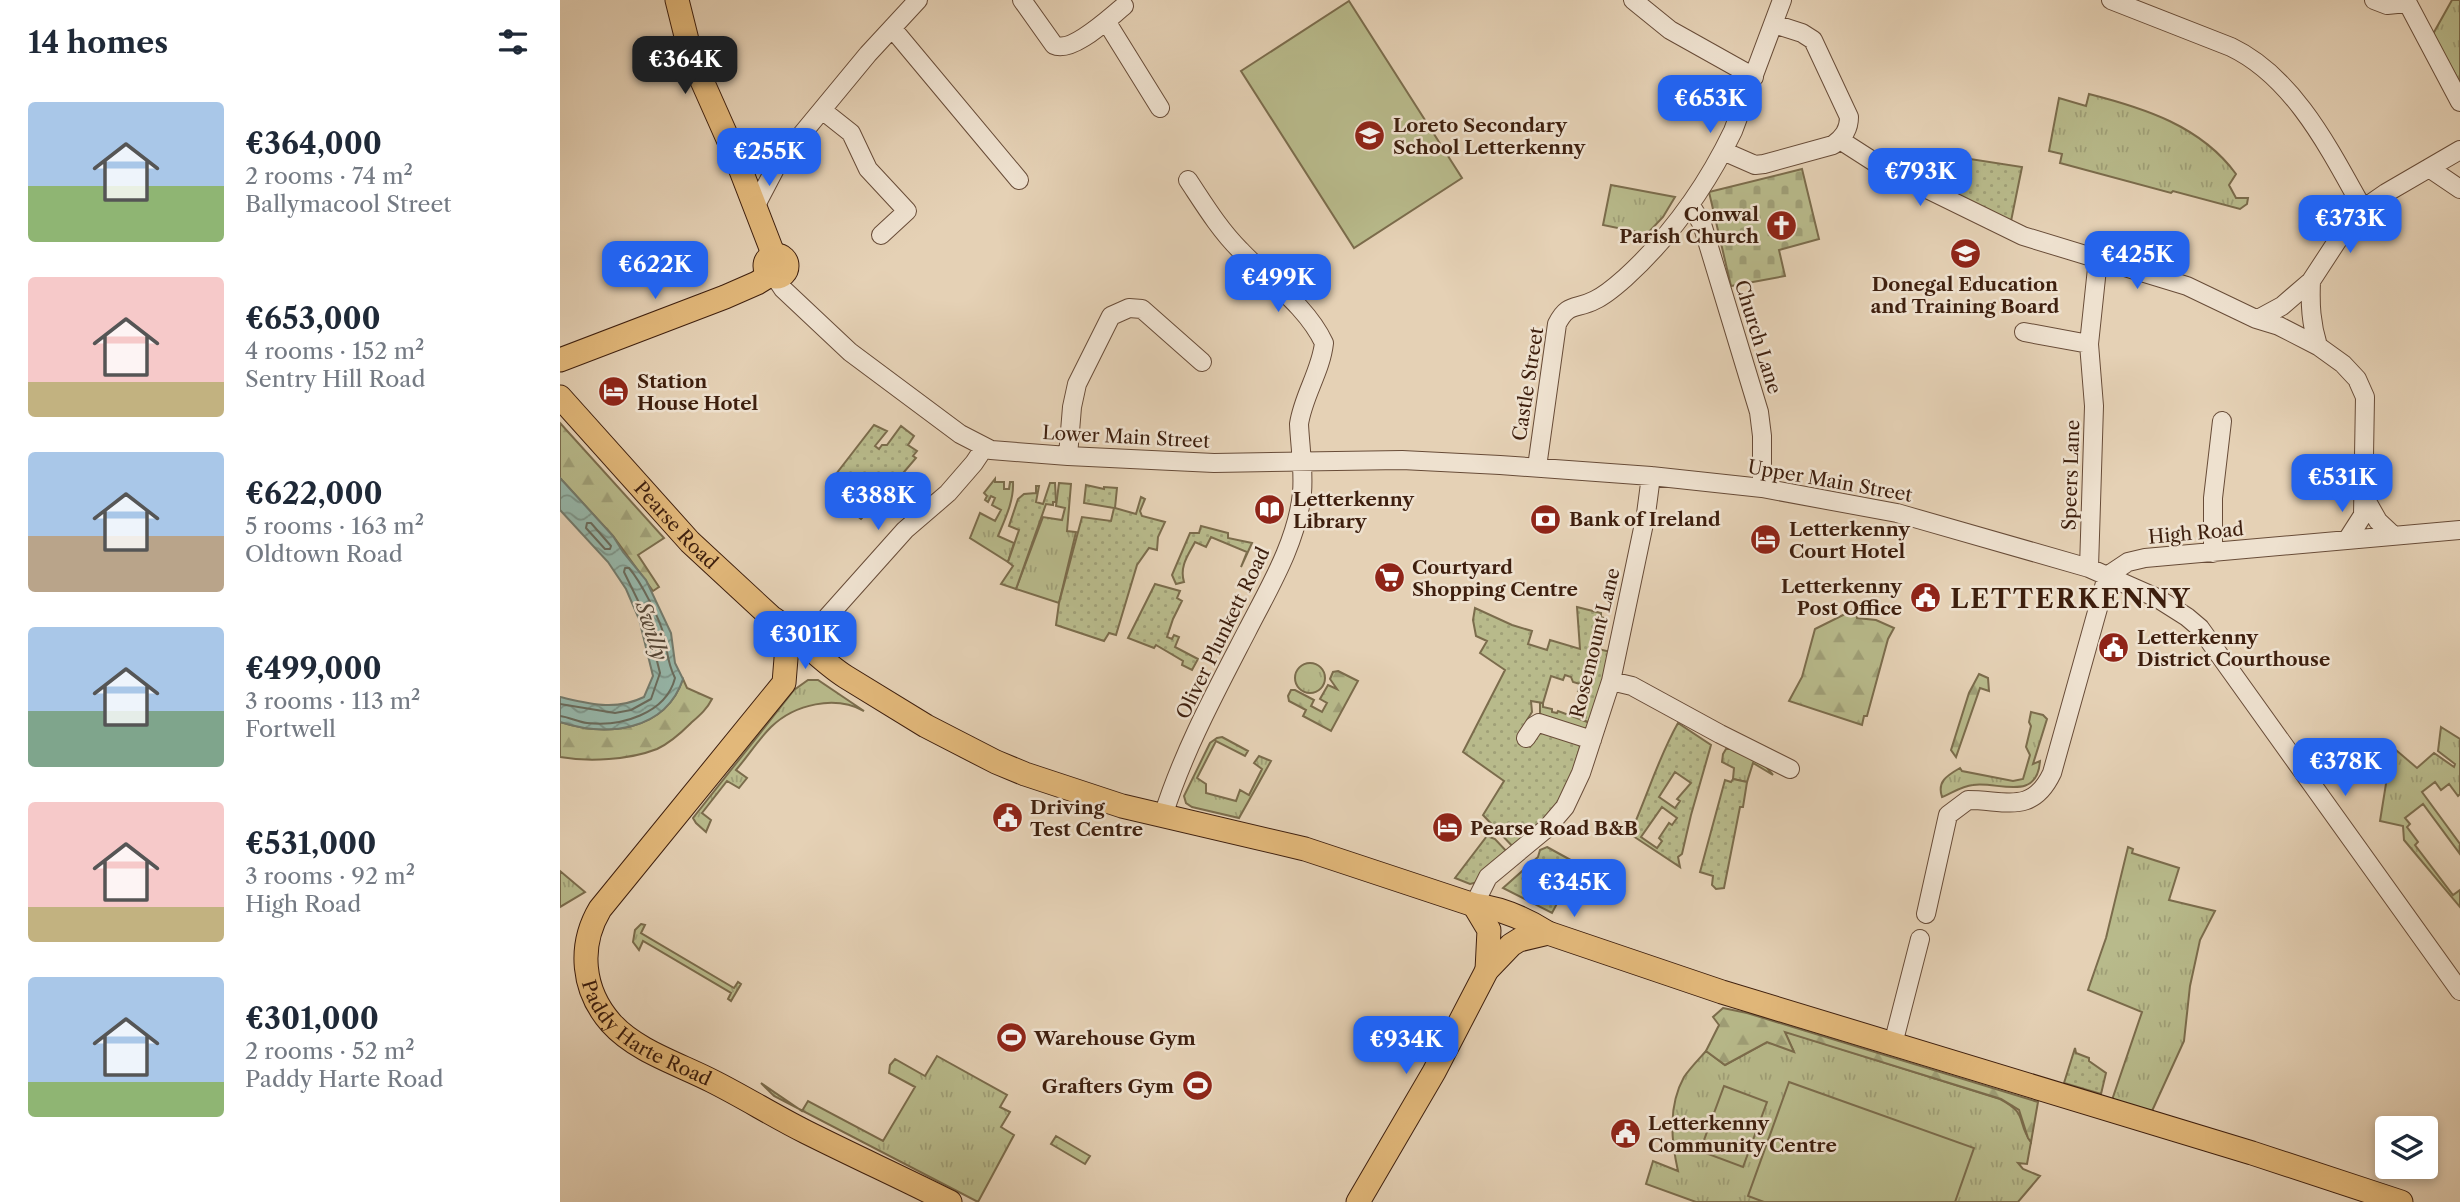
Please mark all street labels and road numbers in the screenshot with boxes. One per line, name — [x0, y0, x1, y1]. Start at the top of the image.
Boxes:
street label: Church Lane — [1730, 277, 1786, 397]
street label: Castle Street — [1508, 325, 1548, 442]
street label: Speers Lane — [2058, 419, 2084, 531]
street label: Lower Main Street — [1042, 421, 1211, 453]
street label: Upper Main Street — [1746, 455, 1914, 507]
street label: Pearse Road — [630, 477, 723, 574]
street label: High Road — [2147, 517, 2245, 549]
street label: Oliver Plunkett Road — [1171, 543, 1275, 723]
street label: Rosemount Lane — [1565, 565, 1625, 721]
street label: Paddy Harte Road — [577, 977, 716, 1091]

